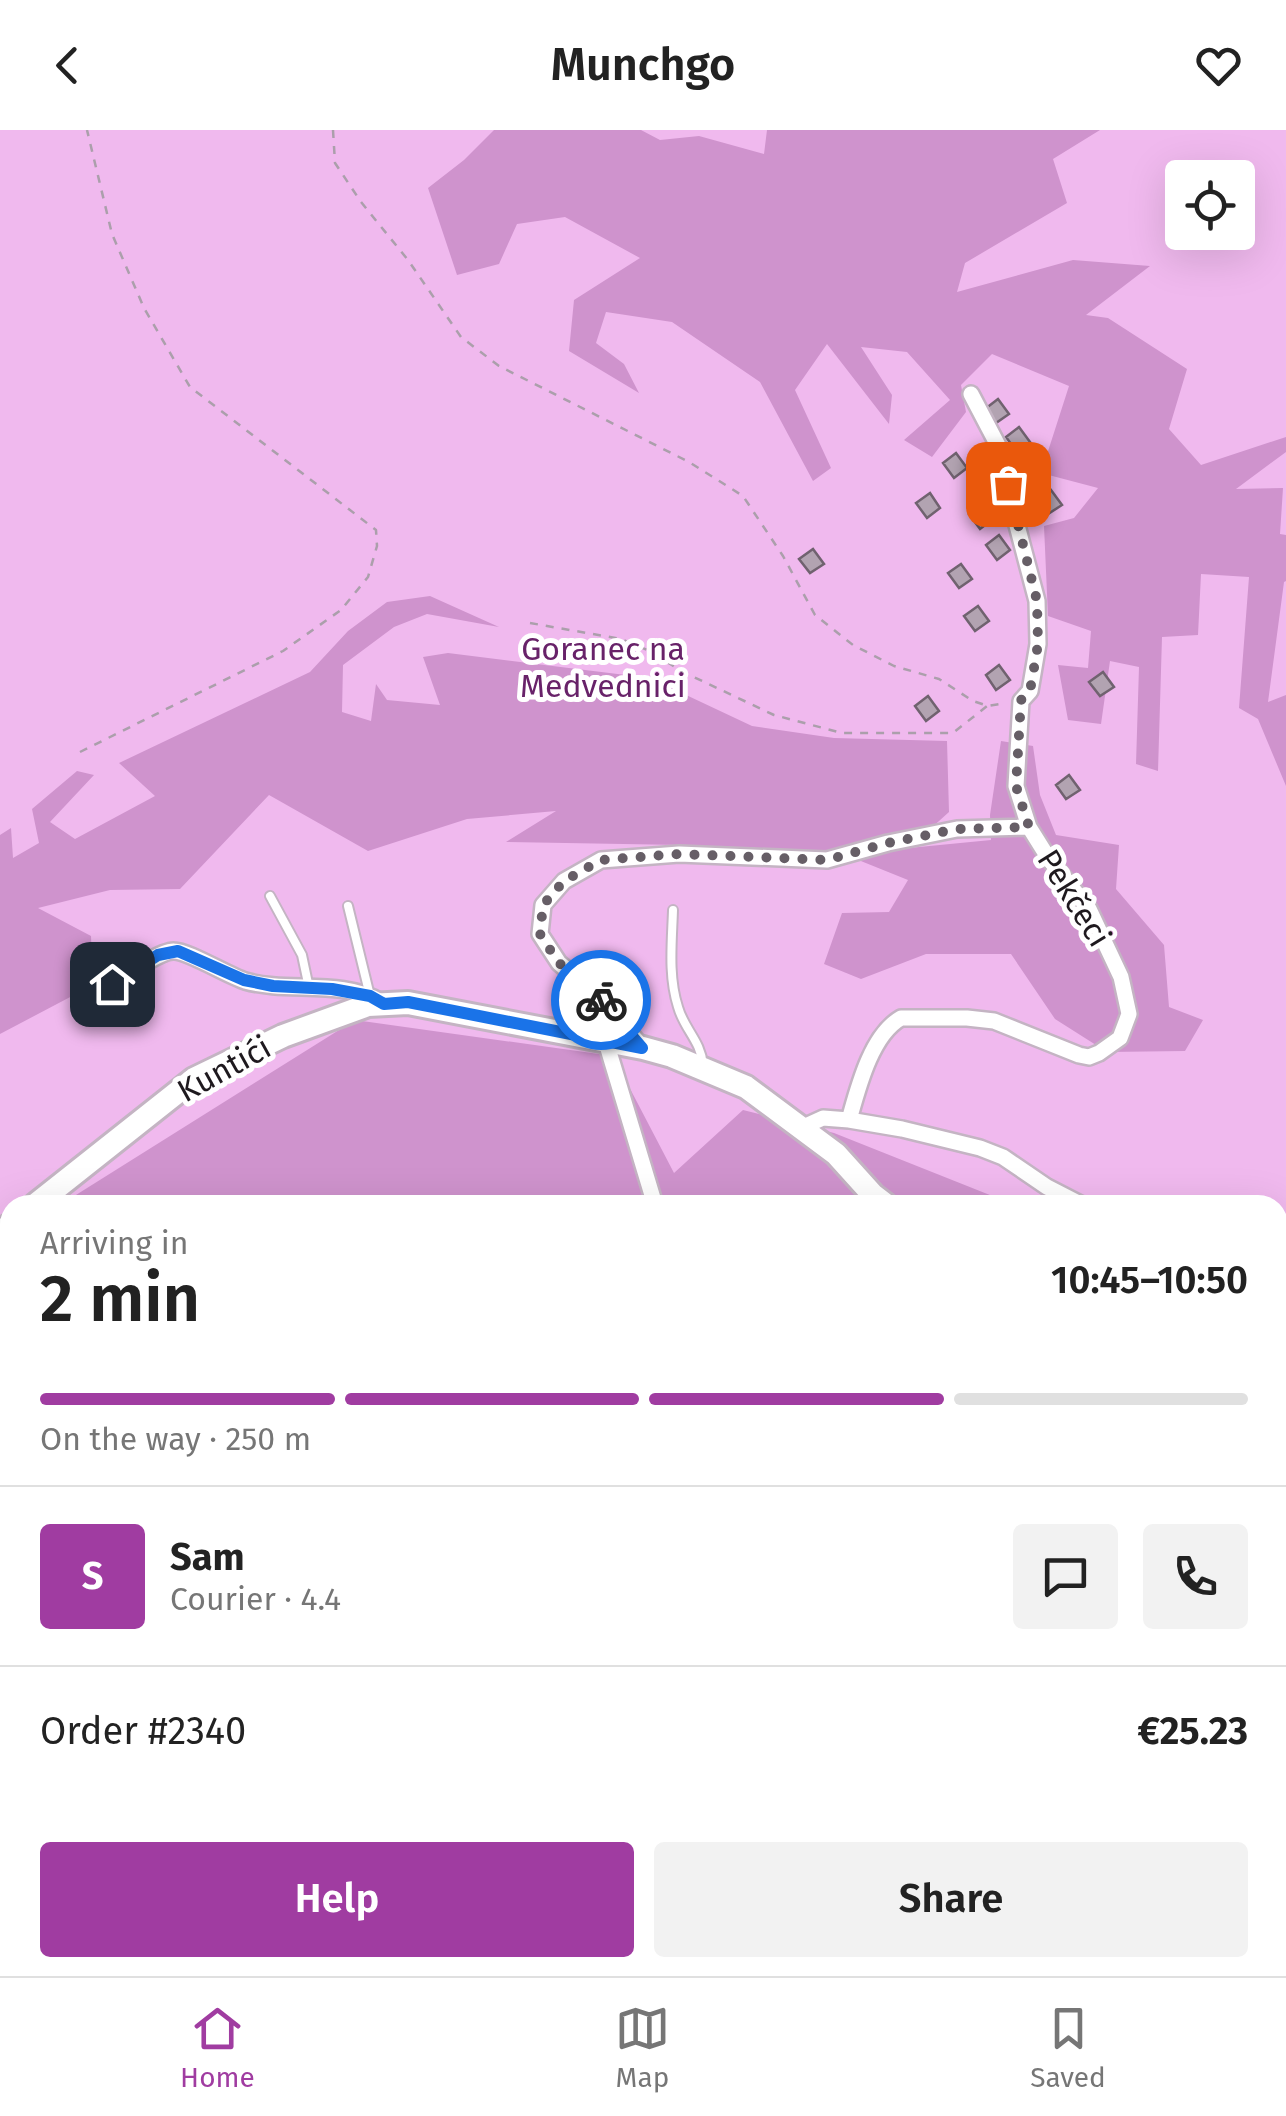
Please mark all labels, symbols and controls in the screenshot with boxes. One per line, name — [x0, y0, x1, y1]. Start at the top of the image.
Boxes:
icon: back — [40, 38, 95, 93]
text: Munchgo — [551, 38, 735, 92]
icon: heart — [1191, 38, 1246, 93]
map controls — [1165, 160, 1255, 250]
button: locate — [1165, 160, 1255, 250]
pin — [966, 442, 1051, 527]
icon: bag — [981, 457, 1036, 512]
park label: Goranec na Medvednici — [520, 630, 686, 705]
street label: Pekčeci — [1029, 842, 1119, 954]
pin — [70, 942, 155, 1027]
courier — [551, 950, 651, 1050]
icon: home — [85, 957, 140, 1012]
icon: bike — [574, 973, 629, 1028]
street label: Kuntići — [171, 1028, 277, 1110]
text: Arriving in — [40, 1224, 188, 1262]
text: 10:45–10:50 — [1051, 1257, 1248, 1303]
text: 2 min — [40, 1260, 200, 1338]
text: On the way · 250 m — [40, 1420, 311, 1458]
button: chat — [1013, 1524, 1118, 1629]
button: phone — [1143, 1524, 1248, 1629]
text: Sam — [170, 1534, 245, 1580]
text: S — [82, 1553, 103, 1599]
text: Courier · 4.4 — [170, 1580, 341, 1618]
text: Order #2340 — [40, 1708, 246, 1754]
text: €25.23 — [1138, 1708, 1248, 1754]
button: Help — [40, 1842, 634, 1957]
button: Share — [654, 1842, 1248, 1957]
tab: Home — [180, 2001, 255, 2094]
tab: Map — [615, 2001, 670, 2094]
tab: Saved — [1030, 2001, 1106, 2094]

